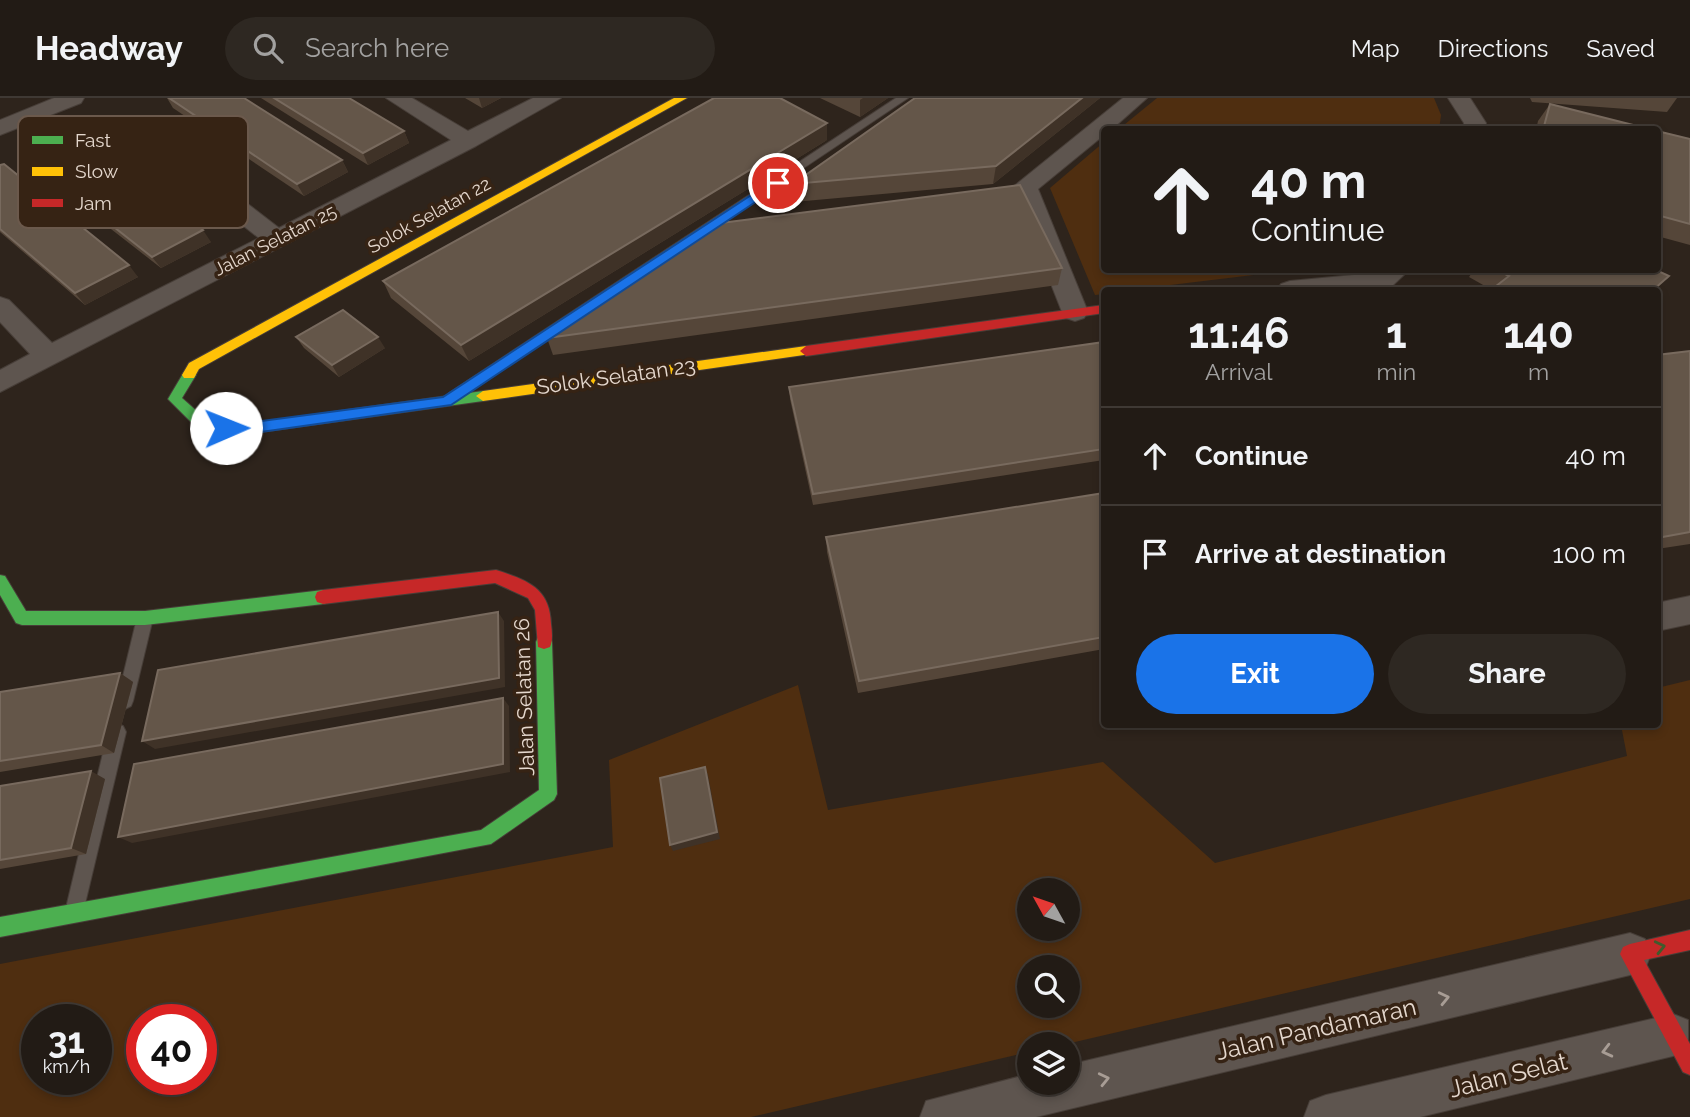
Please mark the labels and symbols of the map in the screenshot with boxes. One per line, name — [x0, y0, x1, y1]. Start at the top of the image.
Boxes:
legend — [18, 116, 248, 228]
text: Fast — [75, 129, 111, 151]
pin — [748, 153, 808, 213]
text: Slow — [75, 160, 119, 182]
street label: Solok Selatan 22 — [364, 173, 494, 257]
text: Jam — [75, 192, 112, 214]
street label: Jalan Selatan 25 — [210, 200, 340, 280]
street label: Solok Selatan 23 — [535, 352, 697, 400]
position arrow — [189, 391, 263, 465]
street label: Jalan Selatan 26 — [509, 618, 539, 776]
north arrow — [1017, 878, 1080, 942]
one-way arrow — [1654, 941, 1666, 955]
street label: Jalan Pandamaran — [1213, 992, 1419, 1066]
one-way arrow — [1438, 992, 1450, 1006]
speed limit sign: 40 — [126, 1004, 217, 1095]
one-way arrow — [1601, 1043, 1613, 1057]
street label: Jalan Selat — [1446, 1046, 1570, 1104]
one-way arrow — [1097, 1073, 1109, 1087]

